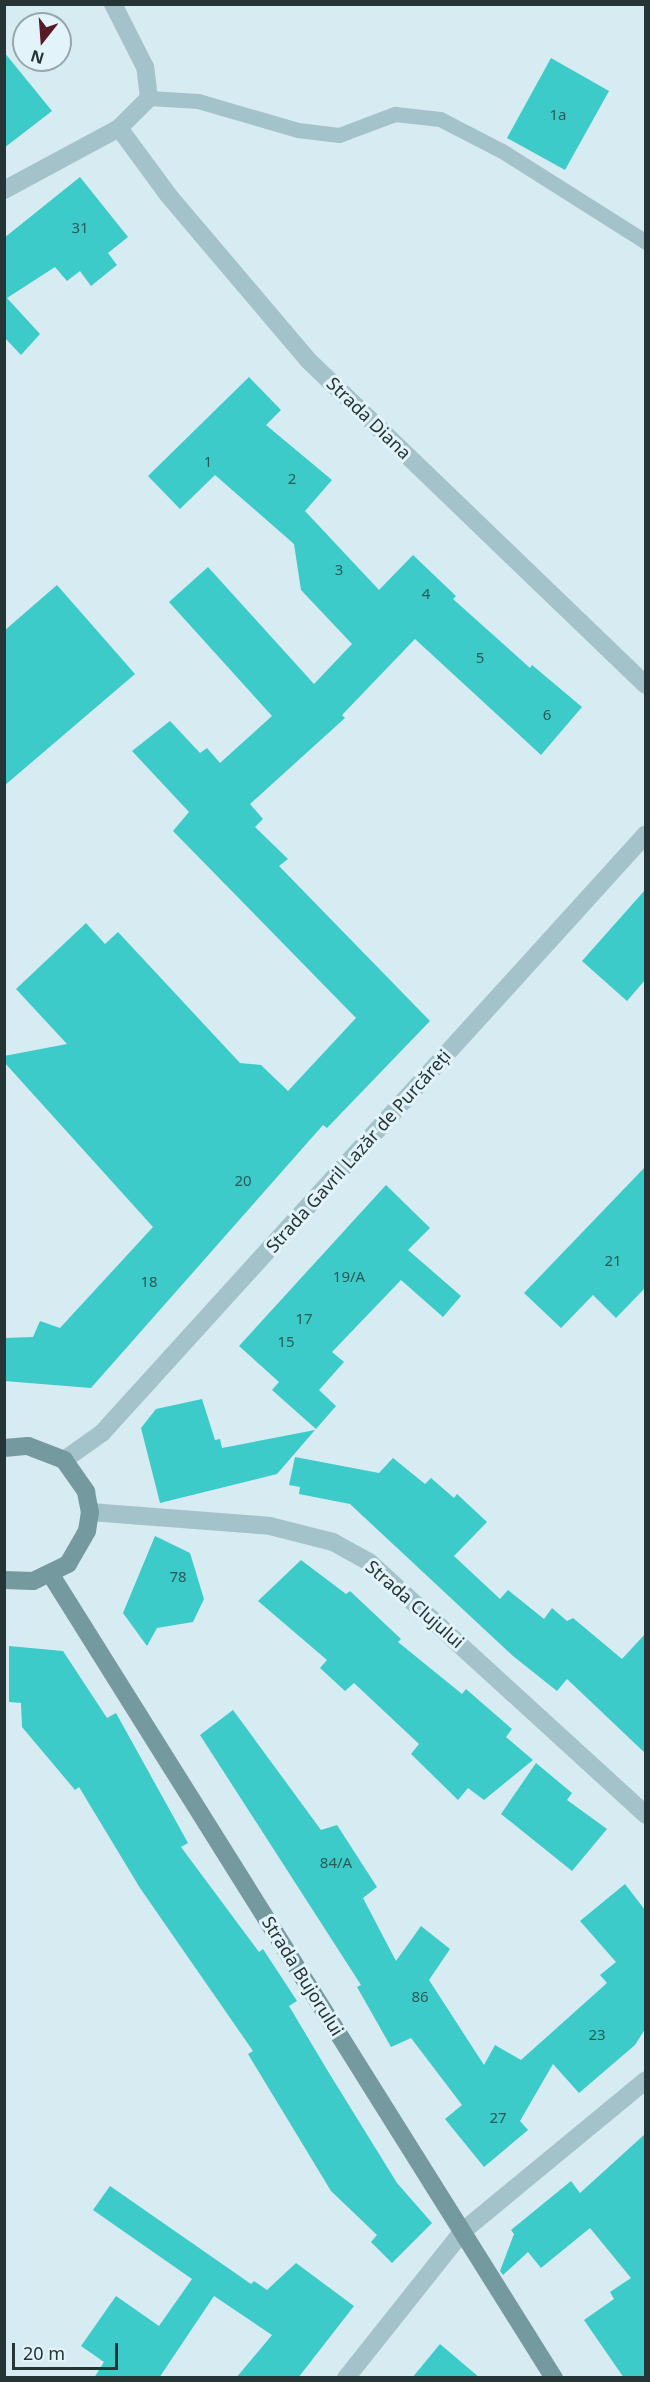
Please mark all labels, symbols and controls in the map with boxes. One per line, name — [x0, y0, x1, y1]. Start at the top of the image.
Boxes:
north arrow — [12, 12, 72, 72]
text: N — [28, 45, 47, 70]
house number: 1a — [550, 106, 566, 124]
house number: 31 — [71, 219, 89, 237]
street label: Strada Diana — [322, 373, 416, 463]
house number: 1 — [204, 453, 212, 471]
house number: 2 — [288, 470, 296, 488]
house number: 3 — [335, 561, 343, 579]
house number: 4 — [422, 585, 430, 603]
house number: 5 — [476, 649, 484, 667]
house number: 6 — [543, 706, 551, 724]
street label: Strada Gavril Lazăr de Purcăreți — [261, 1045, 455, 1257]
house number: 20 — [234, 1172, 252, 1190]
house number: 21 — [604, 1252, 622, 1270]
house number: 19/A — [333, 1268, 365, 1286]
house number: 18 — [140, 1273, 158, 1291]
house number: 17 — [295, 1310, 313, 1328]
house number: 15 — [277, 1333, 295, 1351]
street label: Strada Clujului — [362, 1556, 468, 1652]
house number: 78 — [169, 1568, 187, 1586]
house number: 84/A — [320, 1854, 352, 1872]
street label: Strada Bujorului — [258, 1912, 348, 2040]
house number: 86 — [411, 1988, 429, 2006]
house number: 23 — [588, 2026, 606, 2044]
house number: 27 — [489, 2109, 507, 2127]
scale bar — [15, 2331, 122, 2369]
text: 20 m — [23, 2341, 65, 2365]

